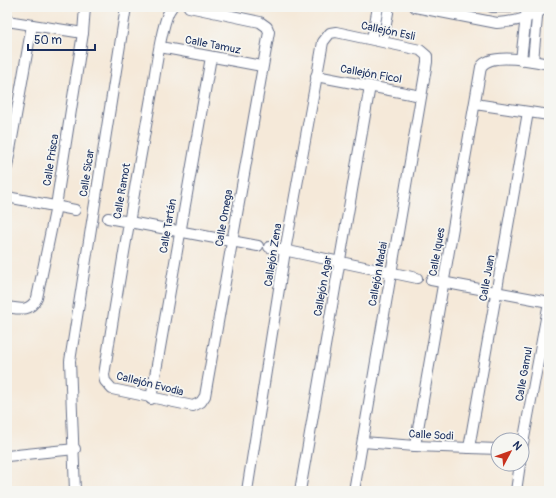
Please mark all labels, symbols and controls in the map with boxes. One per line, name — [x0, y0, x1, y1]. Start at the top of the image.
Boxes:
street label: Callejón Esli — [360, 19, 416, 43]
scale bar — [28, 26, 95, 52]
text: 50 m — [34, 33, 62, 48]
street label: Calle Tamuz — [184, 33, 242, 57]
street label: Callejón Ficol — [339, 62, 403, 86]
street label: Calle Prisca — [40, 133, 62, 187]
street label: Calle Sicar — [77, 148, 97, 198]
street label: Calle Ramot — [111, 161, 133, 220]
street label: Calle Omega — [213, 188, 235, 248]
street label: Calle Tartán — [157, 198, 179, 254]
street label: Callejón Zena — [262, 222, 284, 288]
street label: Calle Iques — [426, 227, 448, 277]
street label: Callejón Madai — [366, 241, 390, 307]
street label: Calle Juan — [477, 254, 497, 302]
street label: Callejón Agar — [311, 255, 335, 317]
street label: Calle Gamul — [513, 346, 535, 402]
street label: Callejón Evodia — [115, 369, 185, 399]
street label: Calle Sodi — [408, 427, 454, 443]
north arrow — [490, 432, 530, 472]
text: N — [510, 439, 525, 453]

